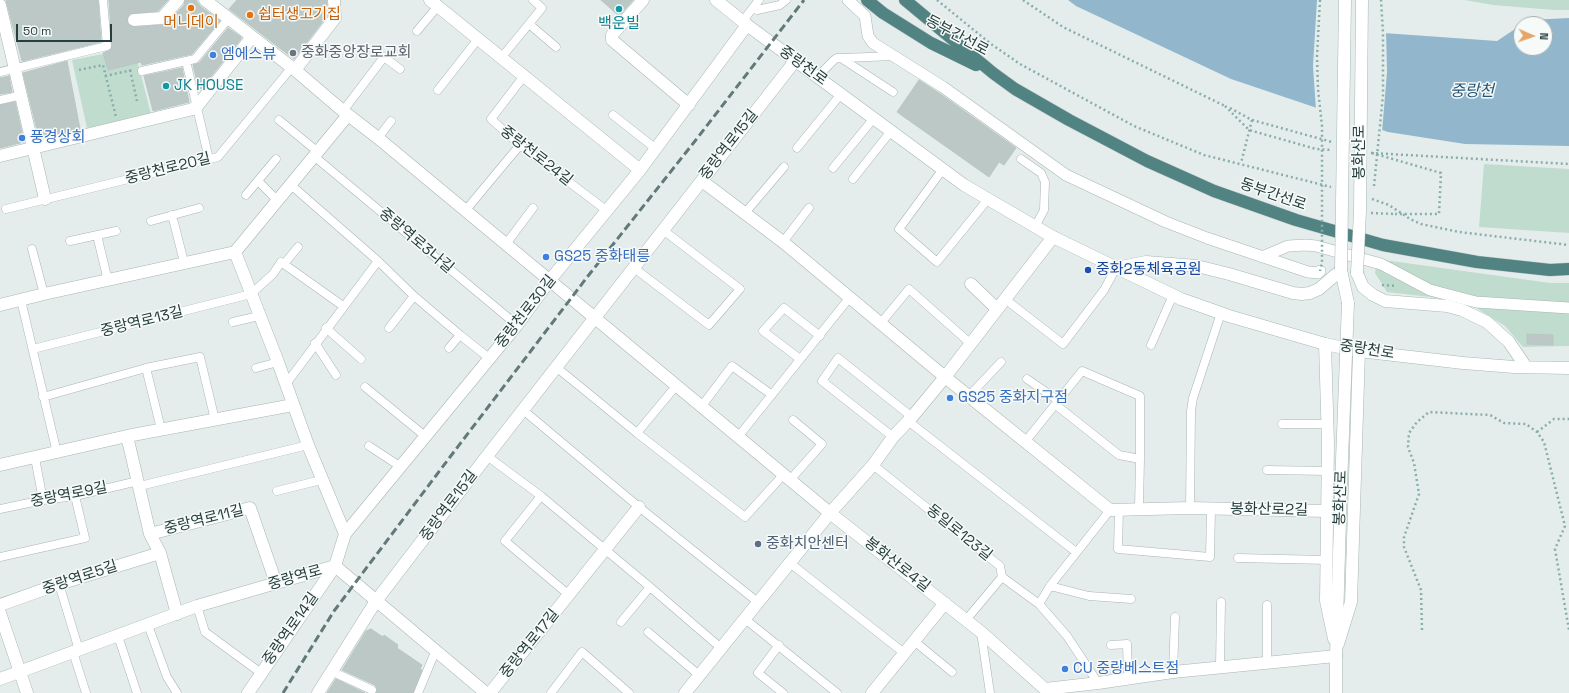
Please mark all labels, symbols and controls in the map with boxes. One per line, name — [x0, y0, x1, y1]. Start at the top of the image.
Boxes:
marker: 머니데이 — [186, 3, 196, 13]
marker: 백운빌 — [614, 4, 624, 14]
place label: 쉽터생고기집 — [258, 6, 341, 24]
marker: 쉽터생고기집 — [245, 10, 255, 20]
street label: 동부간선로 — [922, 12, 992, 60]
place label: 머니데이 — [163, 14, 219, 32]
place label: 백운빌 — [598, 15, 640, 33]
scale bar — [18, 16, 114, 42]
north arrow — [1513, 16, 1553, 56]
text: 50 m — [23, 23, 51, 39]
text: N — [1537, 32, 1551, 40]
street label: 중랑천로 — [775, 42, 831, 90]
place label: 중화중앙장로교회 — [301, 44, 411, 62]
place label: 엠에스뷰 — [221, 46, 276, 64]
marker: 중화중앙장로교회 — [288, 48, 298, 58]
marker: 엠에스뷰 — [208, 50, 218, 60]
place label: JK HOUSE — [174, 77, 243, 95]
marker: JK HOUSE — [161, 81, 171, 91]
water label: 중랑천 — [1450, 82, 1494, 102]
street label: 중랑역로15길 — [696, 106, 762, 184]
street label: 중랑천로24길 — [496, 122, 576, 190]
street label: 봉화산로 — [1351, 124, 1369, 180]
place label: 풍경상회 — [30, 129, 85, 147]
marker: 풍경상회 — [17, 133, 27, 143]
street label: 중랑천로20길 — [123, 150, 213, 188]
street label: 동부간선로 — [1237, 175, 1309, 215]
street label: 중랑역로3나길 — [375, 205, 457, 277]
place label: GS25 중화태릉 — [554, 248, 650, 266]
marker: GS25 중화태릉 — [541, 252, 551, 262]
place label: 중화2동체육공원 — [1096, 261, 1202, 279]
marker: 중화2동체육공원 — [1083, 265, 1093, 275]
street label: 중랑천로30길 — [492, 272, 560, 352]
street label: 중랑역로13길 — [99, 303, 185, 341]
street label: 중랑천로 — [1338, 337, 1396, 363]
place label: GS25 중화지구점 — [958, 389, 1068, 407]
marker: GS25 중화지구점 — [945, 393, 955, 403]
street label: 중랑역로15길 — [416, 467, 482, 545]
street label: 봉화산로 — [1331, 470, 1351, 526]
street label: 중랑역로9길 — [29, 479, 109, 511]
street label: 봉화산로2길 — [1230, 500, 1308, 520]
street label: 중랑역로11길 — [162, 501, 246, 539]
street label: 동일로123길 — [922, 501, 996, 565]
street label: 봉화산로4길 — [861, 534, 933, 596]
place label: 중화치안센터 — [766, 535, 849, 553]
marker: 중화치안센터 — [753, 539, 763, 549]
street label: 중랑역로5길 — [40, 557, 120, 599]
street label: 중랑역로 — [266, 562, 324, 594]
street label: 중랑역로14길 — [259, 589, 323, 669]
street label: 중랑역로17길 — [497, 606, 563, 682]
place label: CU 중랑베스트점 — [1073, 660, 1179, 678]
marker: CU 중랑베스트점 — [1060, 664, 1070, 674]

